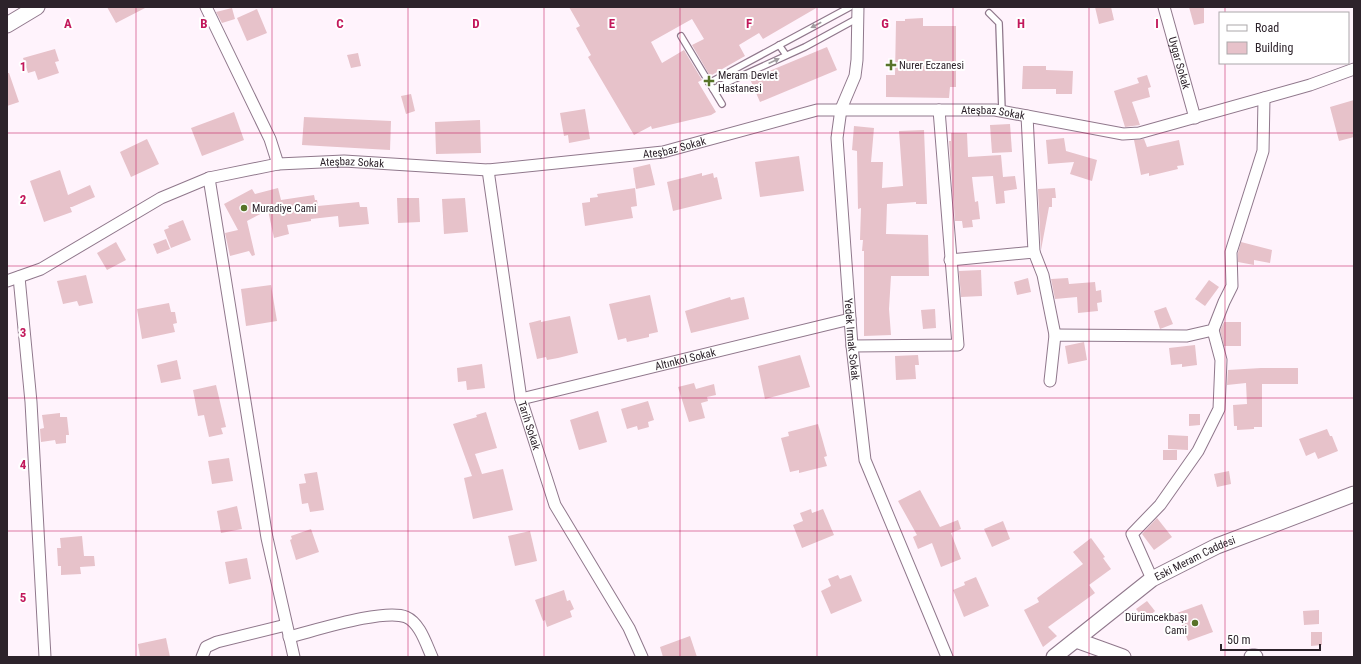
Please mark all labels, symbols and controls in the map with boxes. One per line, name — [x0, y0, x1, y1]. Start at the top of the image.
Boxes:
legend — [1219, 12, 1349, 64]
text: A — [64, 16, 72, 31]
text: B — [200, 16, 208, 31]
text: C — [336, 16, 344, 31]
text: D — [472, 16, 480, 31]
text: E — [609, 16, 616, 31]
text: F — [746, 16, 752, 31]
text: G — [881, 16, 889, 31]
text: H — [1017, 16, 1025, 31]
text: I — [1155, 16, 1159, 31]
text: Road — [1255, 21, 1279, 35]
one-way arrow — [810, 22, 821, 29]
street label: Uygar Sokak — [1166, 35, 1193, 91]
text: Building — [1255, 41, 1293, 55]
one-way arrow — [768, 58, 779, 64]
text: 1 — [20, 59, 26, 74]
place label: Nurer Eczanesi — [899, 59, 964, 72]
marker: Nurer Eczanesi — [886, 60, 896, 70]
place label: Meram Devlet Hastanesi — [718, 69, 778, 95]
marker: Meram Devlet Hastanesi — [703, 75, 715, 87]
street label: Ateşbaz Sokak — [961, 104, 1026, 122]
street label: Ateşbaz Sokak — [642, 135, 707, 161]
street label: Ateşbaz Sokak — [320, 155, 385, 170]
text: 2 — [20, 192, 27, 207]
place label: Muradiye Cami — [252, 202, 317, 215]
marker: Muradiye Cami — [239, 203, 249, 213]
street label: Yedek Irmak Sokak — [842, 298, 862, 381]
text: 3 — [20, 325, 26, 340]
street label: Altınkol Sokak — [654, 346, 717, 373]
street label: Tarih Sokak — [515, 399, 543, 452]
text: 4 — [20, 457, 27, 472]
street label: Eski Meram Caddesi — [1152, 534, 1237, 584]
text: 5 — [20, 590, 27, 605]
place label: Dürümcekbaşı Cami — [1125, 611, 1187, 637]
marker: Dürümcekbaşı Cami — [1190, 618, 1200, 628]
scale bar — [1221, 626, 1320, 652]
text: 50 m — [1227, 633, 1251, 647]

